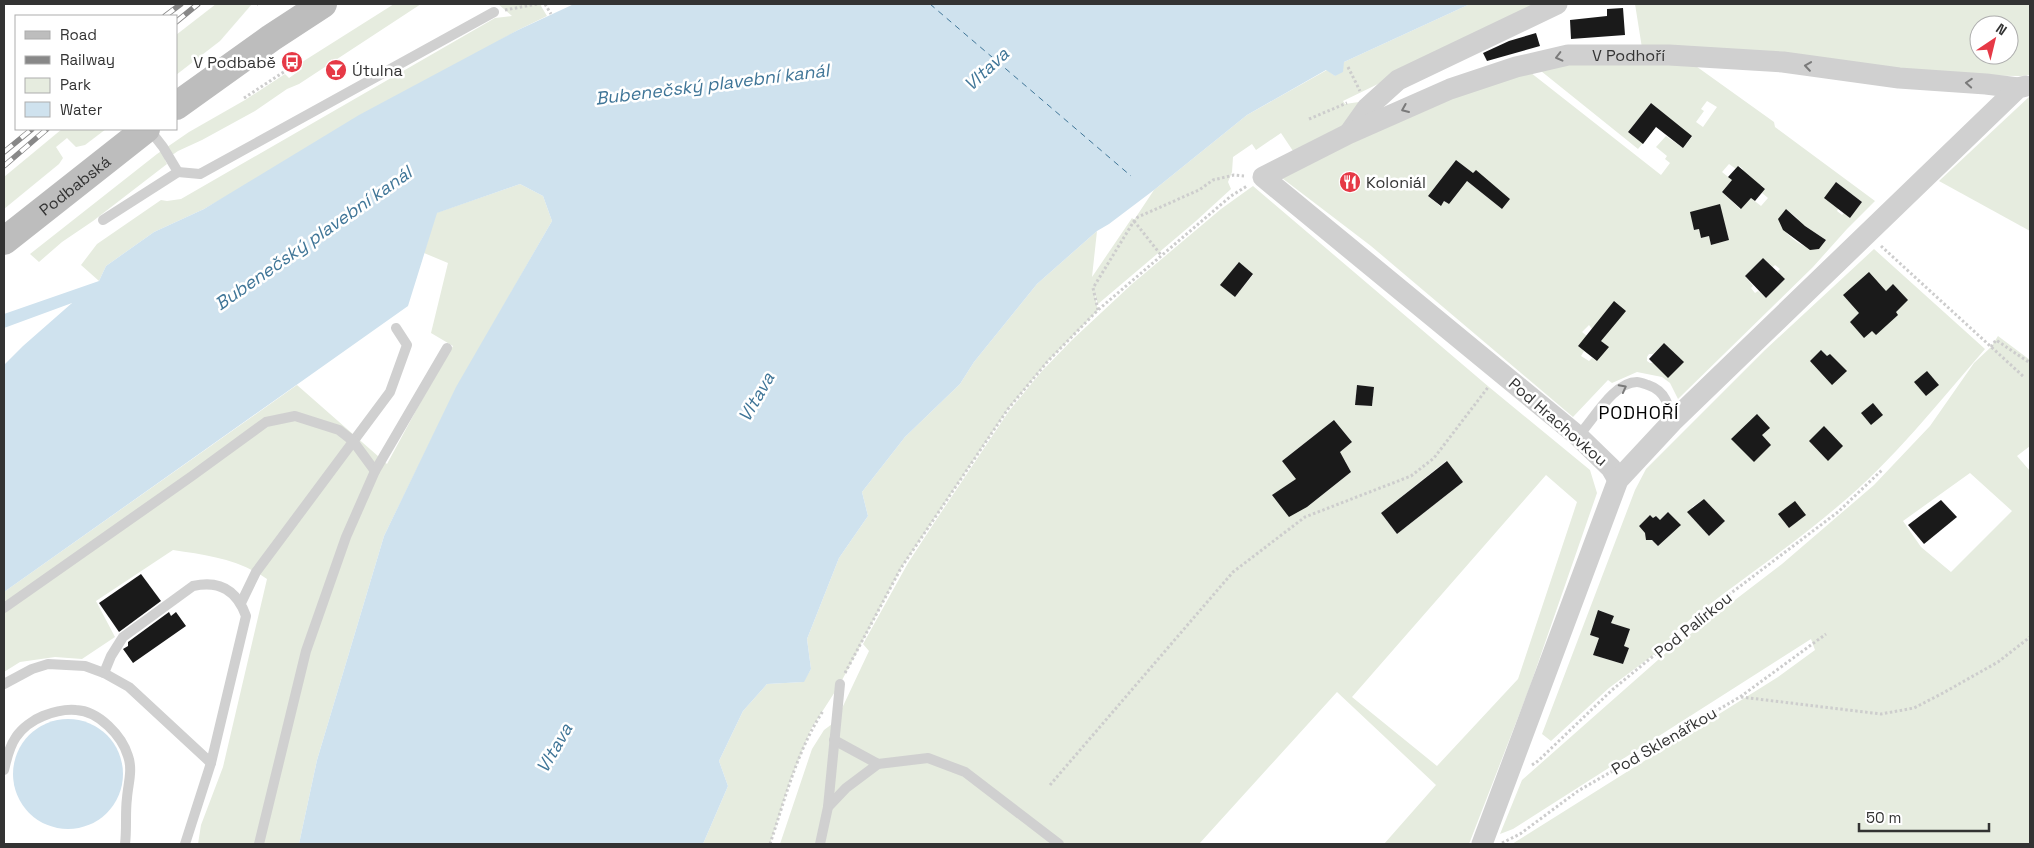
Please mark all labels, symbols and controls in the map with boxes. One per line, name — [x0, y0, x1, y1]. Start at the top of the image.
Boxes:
legend — [15, 15, 178, 130]
north arrow — [1969, 15, 2019, 65]
text: N — [1992, 19, 2010, 39]
text: Road — [60, 25, 97, 44]
water label: Vltava — [959, 42, 1014, 96]
street label: V Podhoří — [1592, 45, 1665, 66]
text: Railway — [60, 50, 115, 69]
bus stop icon: V Podbabě — [280, 50, 304, 74]
one-way arrow — [1554, 51, 1563, 62]
place label: V Podbabě — [193, 52, 276, 73]
bar icon: Útulna — [324, 58, 348, 82]
water label: Bubenečský plavební kanál — [594, 58, 833, 110]
place label: Útulna — [352, 60, 403, 81]
one-way arrow — [1803, 61, 1811, 72]
text: Park — [60, 75, 91, 94]
one-way arrow — [1965, 77, 1973, 88]
text: Water — [60, 100, 103, 119]
one-way arrow — [1401, 102, 1410, 113]
street label: Podbabská — [35, 151, 115, 220]
water label: Bubenečský plavební kanál — [210, 160, 418, 315]
restaurant icon: Koloniál — [1338, 170, 1362, 194]
place label: Koloniál — [1366, 172, 1426, 193]
water label: Vltava — [733, 368, 780, 426]
street label: Pod Hrachovkou — [1504, 373, 1612, 471]
one-way arrow — [1617, 384, 1626, 394]
district label: PODHOŘÍ — [1599, 401, 1679, 424]
street label: Pod Palírkou — [1650, 587, 1736, 663]
street label: Pod Sklenářkou — [1607, 702, 1721, 780]
water label: Vltava — [531, 719, 578, 777]
scale bar — [1859, 800, 1989, 832]
text: 50 m — [1866, 808, 1901, 827]

